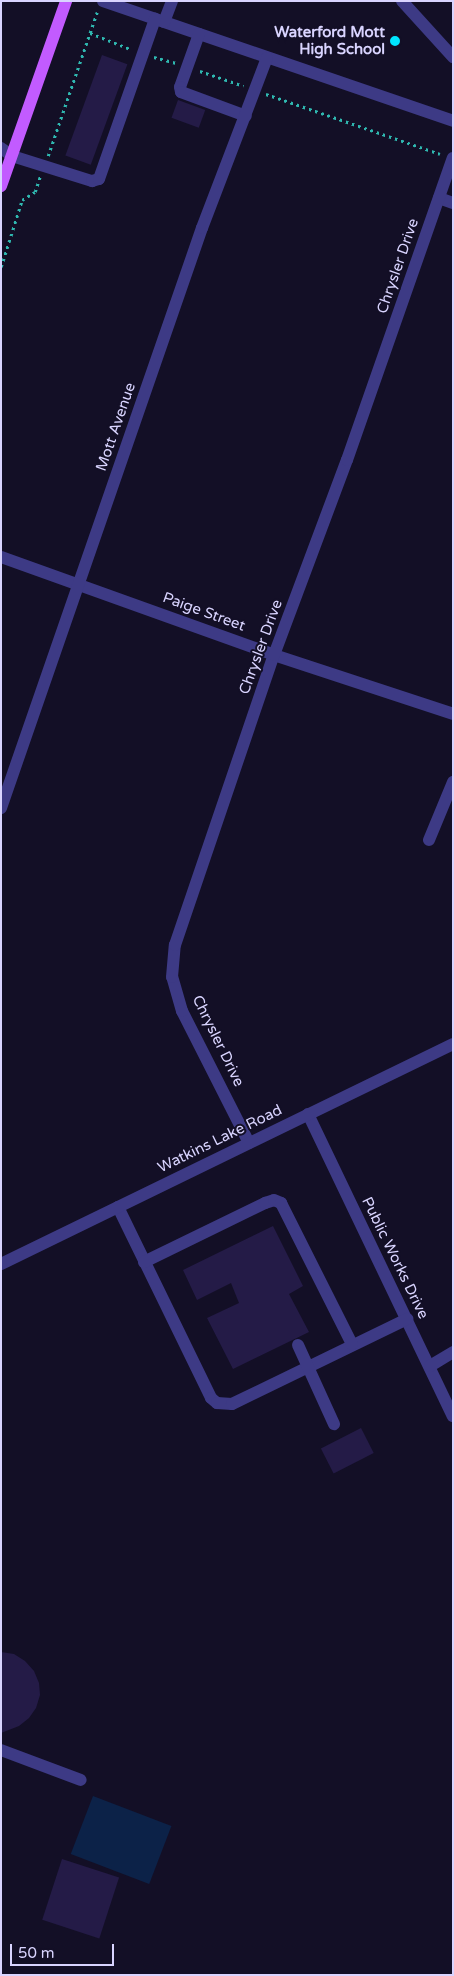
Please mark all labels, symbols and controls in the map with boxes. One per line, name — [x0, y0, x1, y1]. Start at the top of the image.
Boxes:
place label: Waterford Mott High School — [274, 23, 385, 58]
marker: Waterford Mott High School — [389, 35, 401, 47]
street label: Chrysler Drive — [373, 216, 423, 316]
street label: Mott Avenue — [92, 380, 140, 474]
street label: Paige Street — [160, 589, 248, 635]
street label: Chrysler Drive — [236, 597, 286, 697]
street label: Chrysler Drive — [188, 992, 248, 1090]
street label: Watkins Lake Road — [155, 1101, 285, 1177]
street label: Public Works Drive — [358, 1194, 432, 1322]
scale bar — [12, 1934, 116, 1966]
text: 50 m — [18, 1944, 55, 1962]

